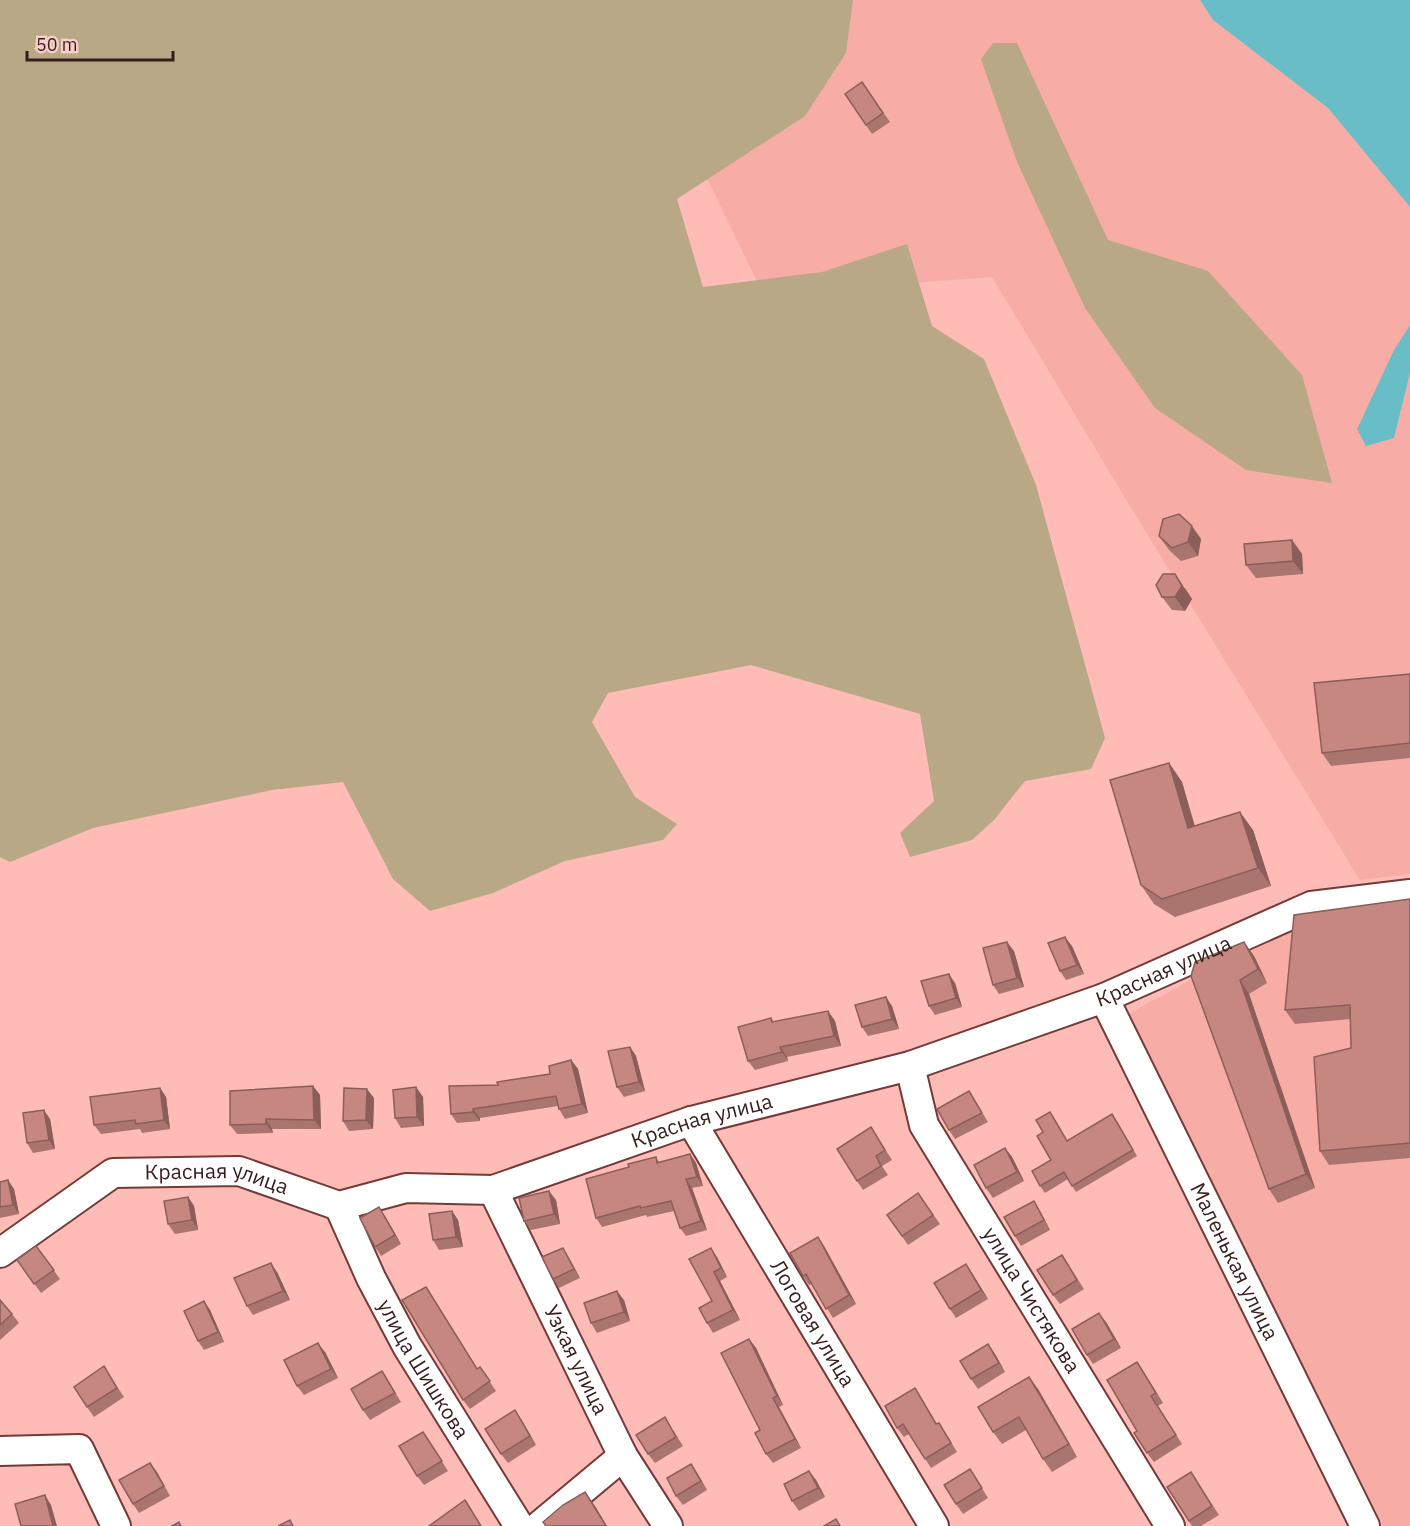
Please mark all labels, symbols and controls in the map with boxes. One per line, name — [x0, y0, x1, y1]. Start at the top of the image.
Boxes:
scale bar — [27, 24, 172, 62]
text: 50 m — [36, 33, 78, 56]
street label: Красная улица — [1092, 928, 1235, 1013]
street label: Красная улица — [627, 1086, 775, 1154]
street label: Красная улица — [144, 1156, 293, 1200]
street label: Маленькая улица — [1184, 1178, 1286, 1344]
street label: улица Чистякова — [977, 1221, 1088, 1378]
street label: Логовая улица — [764, 1254, 862, 1392]
street label: улица Шишкова — [372, 1294, 476, 1444]
street label: Узкая улица — [538, 1300, 616, 1419]

